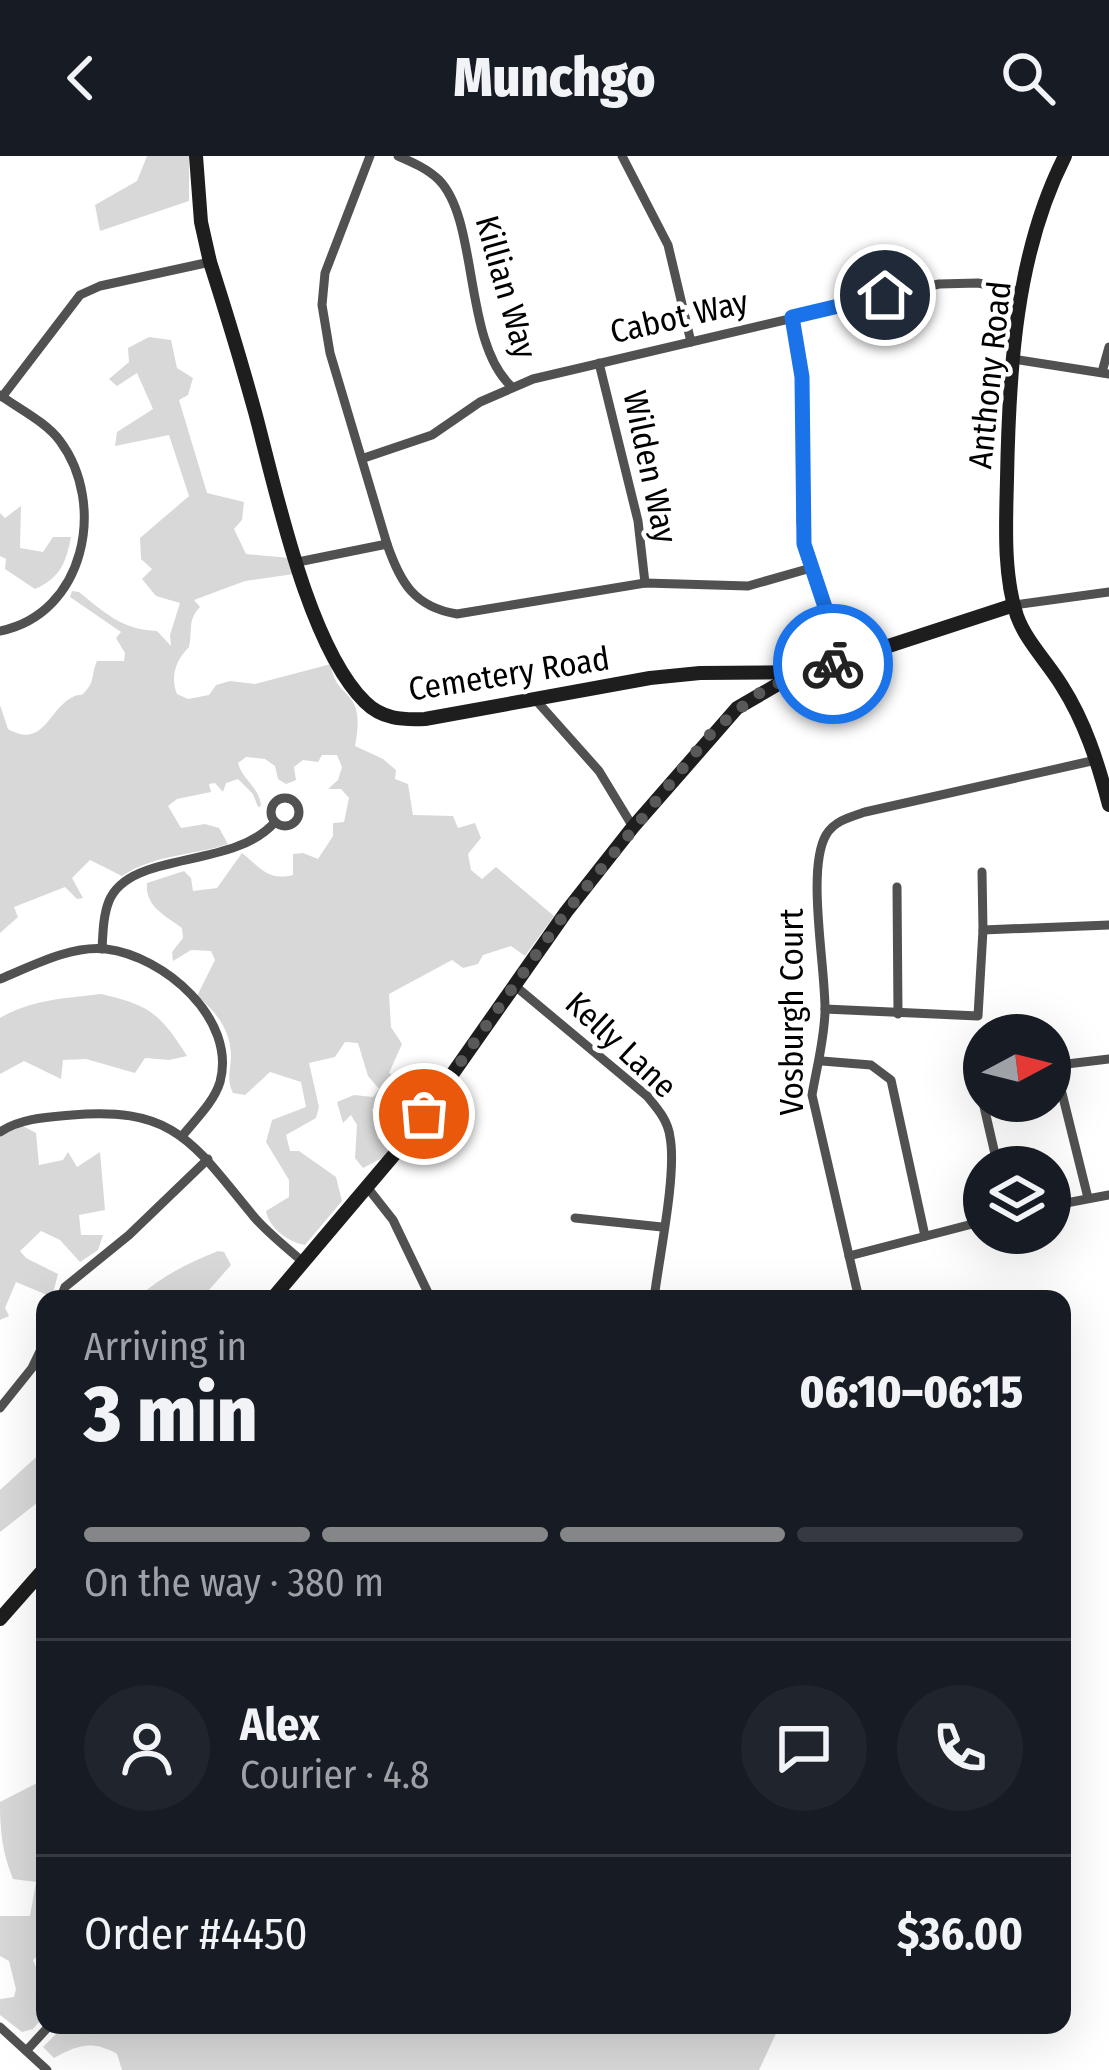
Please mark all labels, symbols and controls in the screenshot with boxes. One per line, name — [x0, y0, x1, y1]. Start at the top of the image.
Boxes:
icon: back — [48, 45, 114, 111]
icon: search — [995, 45, 1061, 111]
text: Munchgo — [454, 46, 655, 110]
street label: Killian Way — [467, 211, 546, 363]
pin — [834, 244, 936, 346]
icon: home — [852, 262, 918, 328]
street label: Anthony Road — [960, 279, 1020, 471]
street label: Cabot Way — [606, 282, 752, 352]
street label: Wilden Way — [614, 387, 686, 547]
courier — [773, 604, 893, 724]
icon: bike — [800, 631, 866, 697]
street label: Cemetery Road — [406, 638, 612, 710]
street label: Vosburgh Court — [772, 908, 812, 1115]
street label: Kelly Lane — [557, 984, 685, 1106]
north arrow — [963, 1014, 1071, 1122]
map controls — [963, 1014, 1071, 1254]
pin — [373, 1063, 475, 1165]
icon: bag — [391, 1081, 457, 1147]
button: layers — [963, 1146, 1071, 1254]
text: Arriving in — [84, 1324, 247, 1370]
text: 06:10–06:15 — [799, 1365, 1023, 1419]
text: 3 min — [84, 1368, 257, 1462]
text: On the way · 380 m — [84, 1560, 384, 1606]
button: person — [84, 1685, 210, 1811]
button: chat — [741, 1685, 867, 1811]
button: phone — [897, 1685, 1023, 1811]
text: Alex — [240, 1698, 320, 1752]
text: Courier · 4.8 — [240, 1752, 430, 1798]
text: Order #4450 — [84, 1907, 308, 1961]
text: $36.00 — [897, 1907, 1023, 1961]

